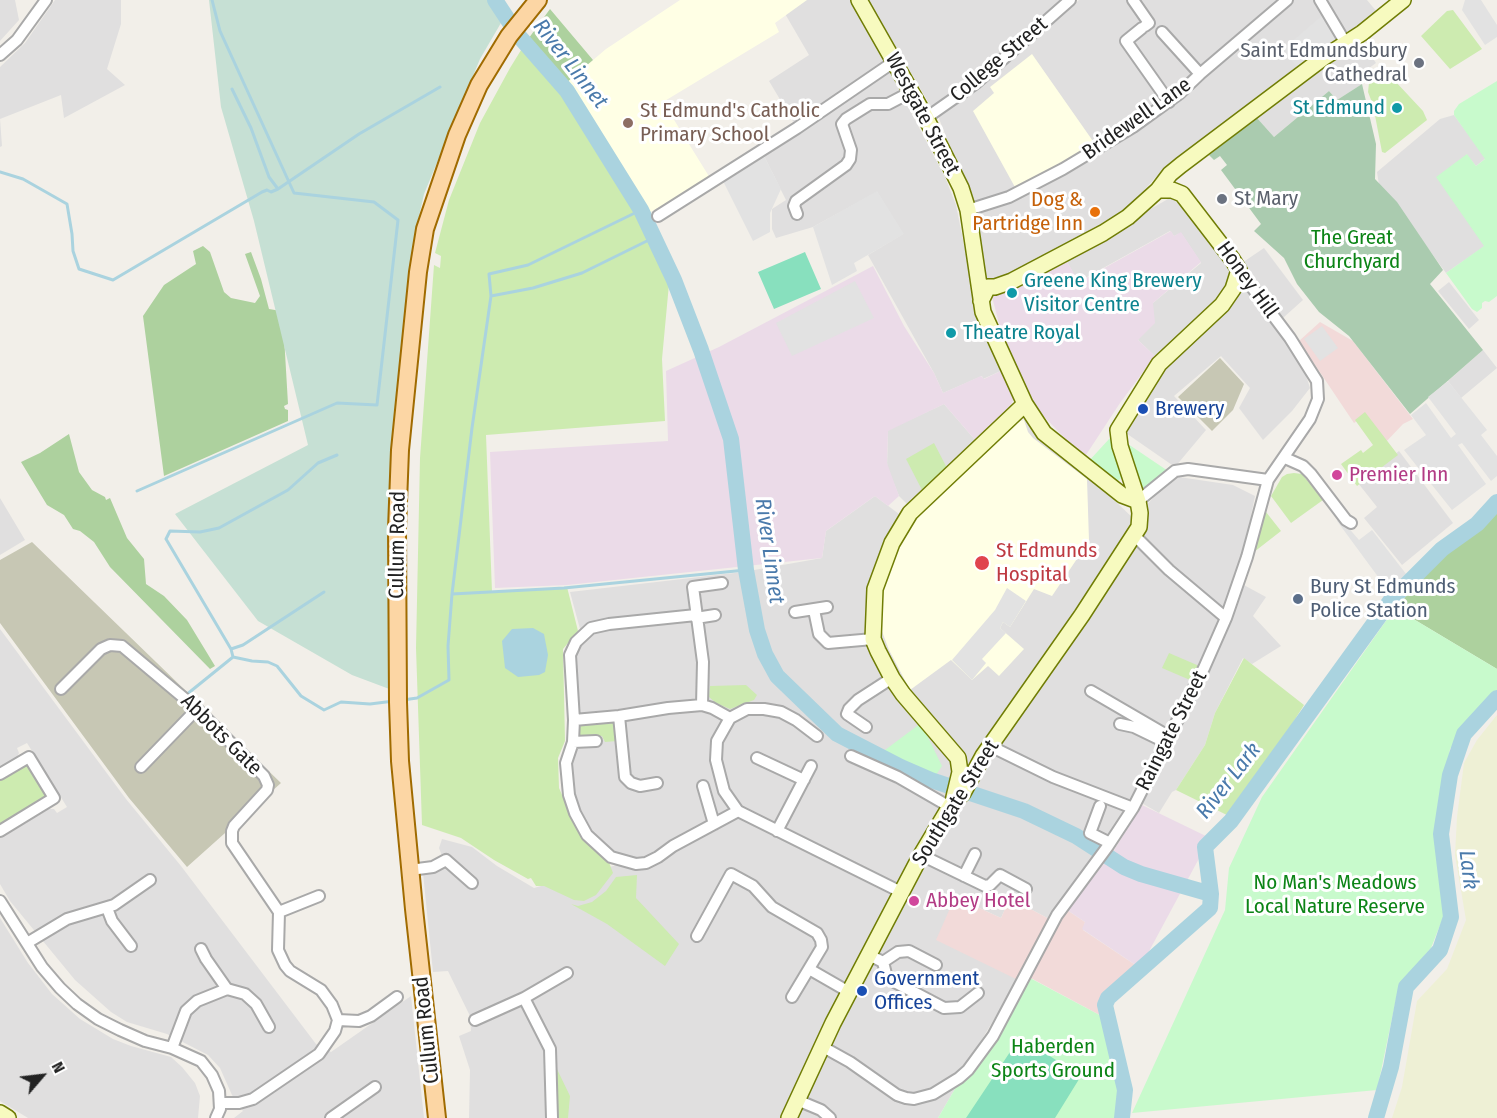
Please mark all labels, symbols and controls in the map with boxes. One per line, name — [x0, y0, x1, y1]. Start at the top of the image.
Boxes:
street label: College Street — [945, 12, 1053, 108]
water label: River Linnet — [527, 14, 613, 114]
place label: Saint Edmundsbury Cathedral — [1240, 38, 1407, 88]
street label: Westgate Street — [879, 49, 965, 179]
marker: Saint Edmundsbury Cathedral — [1412, 56, 1426, 70]
street label: Bridewell Lane — [1078, 72, 1196, 166]
place label: St Edmund — [1293, 95, 1385, 121]
place label: St Edmund's Catholic Primary School — [640, 98, 820, 148]
marker: St Edmund — [1390, 101, 1404, 115]
marker: St Edmund's Catholic Primary School — [621, 116, 635, 130]
place label: St Mary — [1234, 186, 1298, 212]
place label: Dog & Partridge Inn — [972, 187, 1083, 237]
marker: St Mary — [1215, 192, 1229, 206]
marker: Dog & Partridge Inn — [1088, 205, 1102, 219]
park label: The Great Churchyard — [1304, 225, 1400, 275]
street label: Honey Hill — [1211, 237, 1283, 323]
place label: Greene King Brewery Visitor Centre — [1024, 268, 1202, 318]
marker: Greene King Brewery Visitor Centre — [1005, 286, 1019, 300]
place label: Theatre Royal — [963, 320, 1080, 346]
marker: Theatre Royal — [944, 326, 958, 340]
place label: Brewery — [1155, 396, 1224, 422]
marker: Brewery — [1136, 402, 1150, 416]
place label: Premier Inn — [1349, 462, 1448, 488]
marker: Premier Inn — [1330, 468, 1344, 482]
street label: Cullum Road — [384, 491, 412, 599]
water label: River Linnet — [749, 497, 789, 605]
place label: St Edmunds Hospital — [996, 538, 1097, 588]
marker: St Edmunds Hospital — [973, 554, 991, 572]
place label: Bury St Edmunds Police Station — [1310, 574, 1455, 624]
marker: Bury St Edmunds Police Station — [1291, 592, 1305, 606]
street label: Raingate Street — [1131, 667, 1213, 795]
street label: Abbots Gate — [175, 689, 267, 781]
street label: Southgate Street — [907, 735, 1005, 871]
water label: River Lark — [1191, 738, 1267, 824]
water label: Lark — [1453, 849, 1483, 891]
park label: No Man's Meadows Local Nature Reserve — [1245, 870, 1425, 920]
place label: Abbey Hotel — [926, 888, 1030, 914]
marker: Abbey Hotel — [907, 894, 921, 908]
place label: Government Offices — [874, 966, 979, 1016]
street label: Cullum Road — [409, 975, 445, 1085]
marker: Government Offices — [855, 984, 869, 998]
park label: Haberden Sports Ground — [991, 1034, 1115, 1084]
north arrow — [12, 1046, 72, 1106]
text: N — [48, 1059, 69, 1076]

